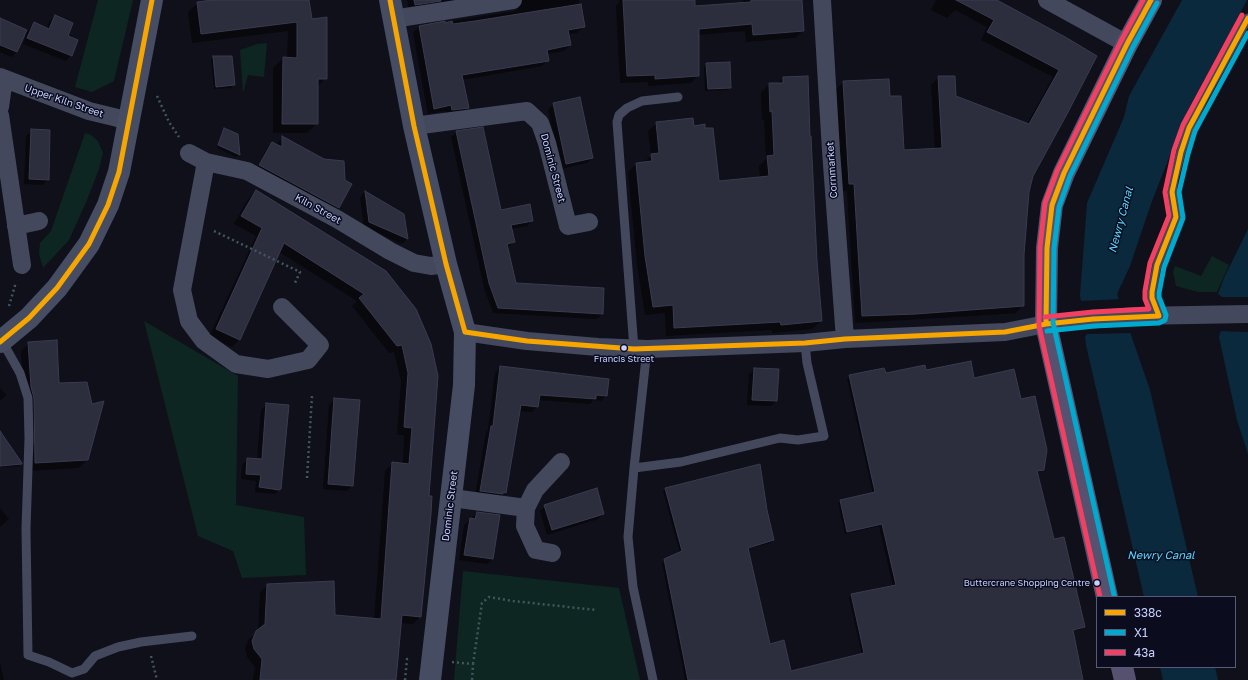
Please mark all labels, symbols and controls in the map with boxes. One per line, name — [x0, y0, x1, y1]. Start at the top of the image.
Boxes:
street label: Upper Kiln Street — [23, 82, 105, 120]
street label: Dominic Street — [538, 132, 568, 204]
street label: Cornmarket — [824, 141, 840, 199]
water label: Newry Canal — [1106, 186, 1136, 254]
street label: Kiln Street — [293, 191, 343, 227]
marker: Francis Street — [619, 343, 629, 353]
place label: Francis Street — [594, 354, 654, 364]
street label: Dominic Street — [440, 470, 460, 542]
water label: Newry Canal — [1127, 549, 1195, 563]
place label: Buttercrane Shopping Centre — [964, 578, 1090, 588]
marker: Buttercrane Shopping Centre — [1092, 578, 1102, 588]
legend — [1096, 596, 1236, 668]
text: 338c — [1134, 605, 1162, 620]
text: X1 — [1134, 625, 1148, 640]
text: 43a — [1134, 645, 1155, 660]

